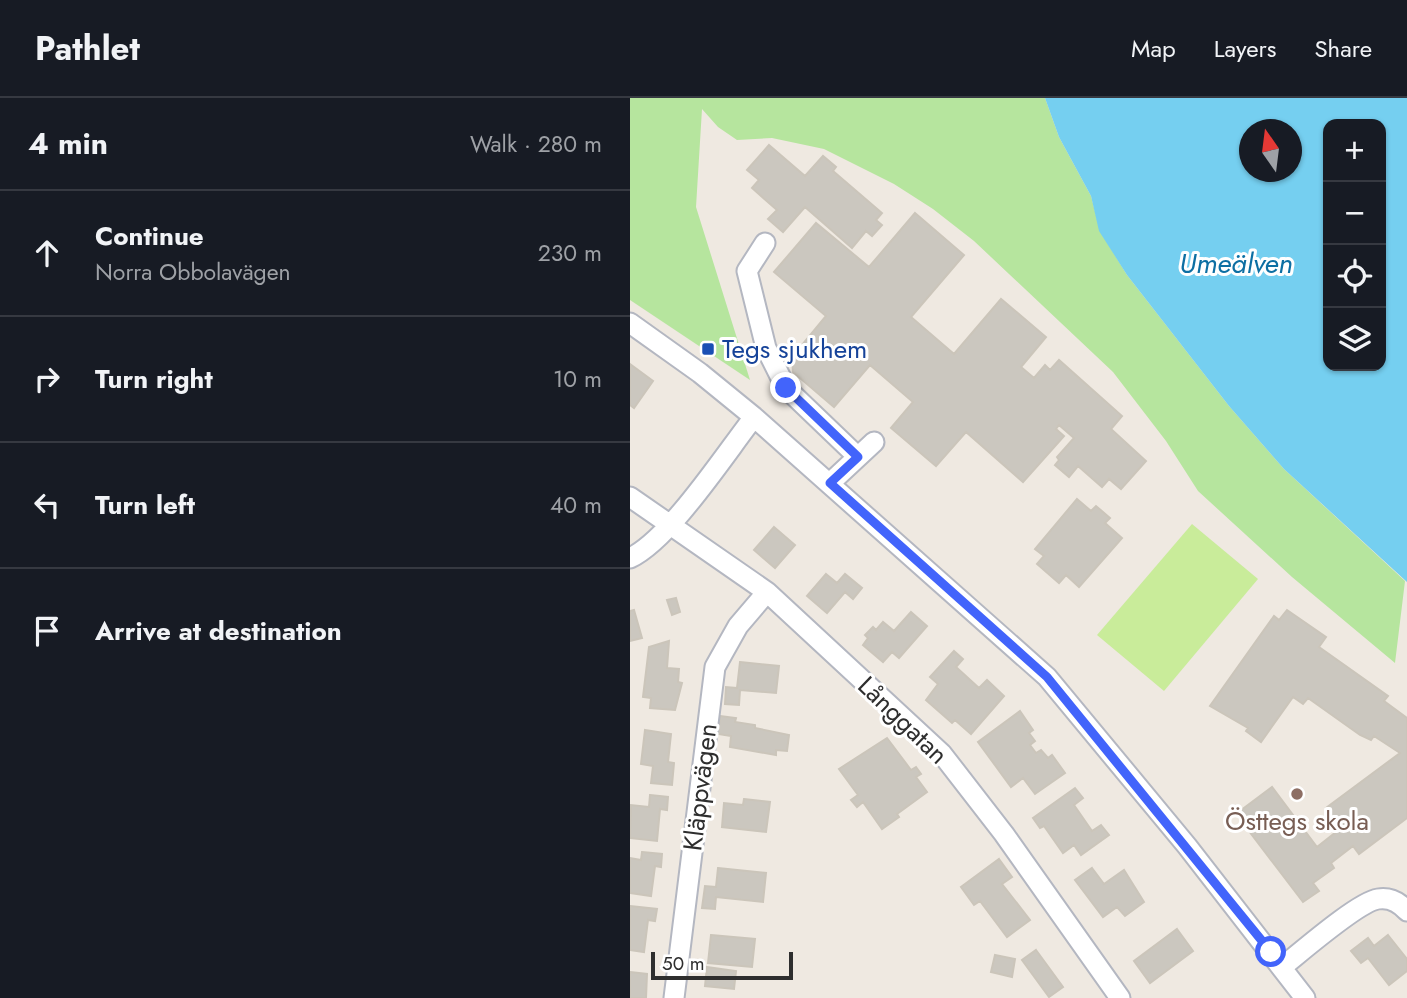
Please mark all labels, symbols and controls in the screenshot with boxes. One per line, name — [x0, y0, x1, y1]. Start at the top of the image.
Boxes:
text: Pathlet — [35, 25, 140, 72]
text: Map — [1131, 31, 1176, 66]
text: Layers — [1214, 31, 1276, 66]
text: Share — [1314, 31, 1372, 66]
north arrow — [1239, 119, 1302, 182]
map controls — [1323, 119, 1386, 371]
button: + — [1323, 119, 1386, 182]
text: 4 min — [28, 122, 108, 165]
text: Walk · 280 m — [470, 127, 602, 161]
button: − — [1323, 182, 1386, 245]
text: Continue — [95, 217, 204, 255]
icon: ahead — [28, 234, 66, 272]
text: 230 m — [538, 236, 602, 270]
water label: Umeälven — [1179, 243, 1293, 284]
button: locate — [1323, 245, 1386, 308]
text: Norra Obbolavägen — [95, 255, 291, 289]
button: layers — [1323, 308, 1386, 371]
place label: Tegs sjukhem — [722, 330, 867, 368]
marker: Tegs sjukhem — [700, 341, 716, 357]
icon: right — [28, 360, 66, 398]
text: Turn right — [95, 360, 213, 398]
text: 10 m — [553, 362, 602, 396]
route end — [770, 372, 801, 403]
icon: left — [28, 486, 66, 524]
text: Turn left — [95, 486, 195, 524]
text: 40 m — [550, 488, 602, 522]
icon: arrive — [28, 612, 66, 650]
text: Arrive at destination — [95, 612, 342, 650]
street label: Långgatan — [849, 667, 957, 773]
street label: Kläppvägen — [673, 721, 727, 853]
marker: Östtegs skola — [1289, 786, 1305, 802]
place label: Östtegs skola — [1225, 802, 1369, 840]
route start — [1255, 936, 1286, 967]
scale bar — [651, 949, 793, 981]
text: 50 m — [662, 950, 705, 977]

